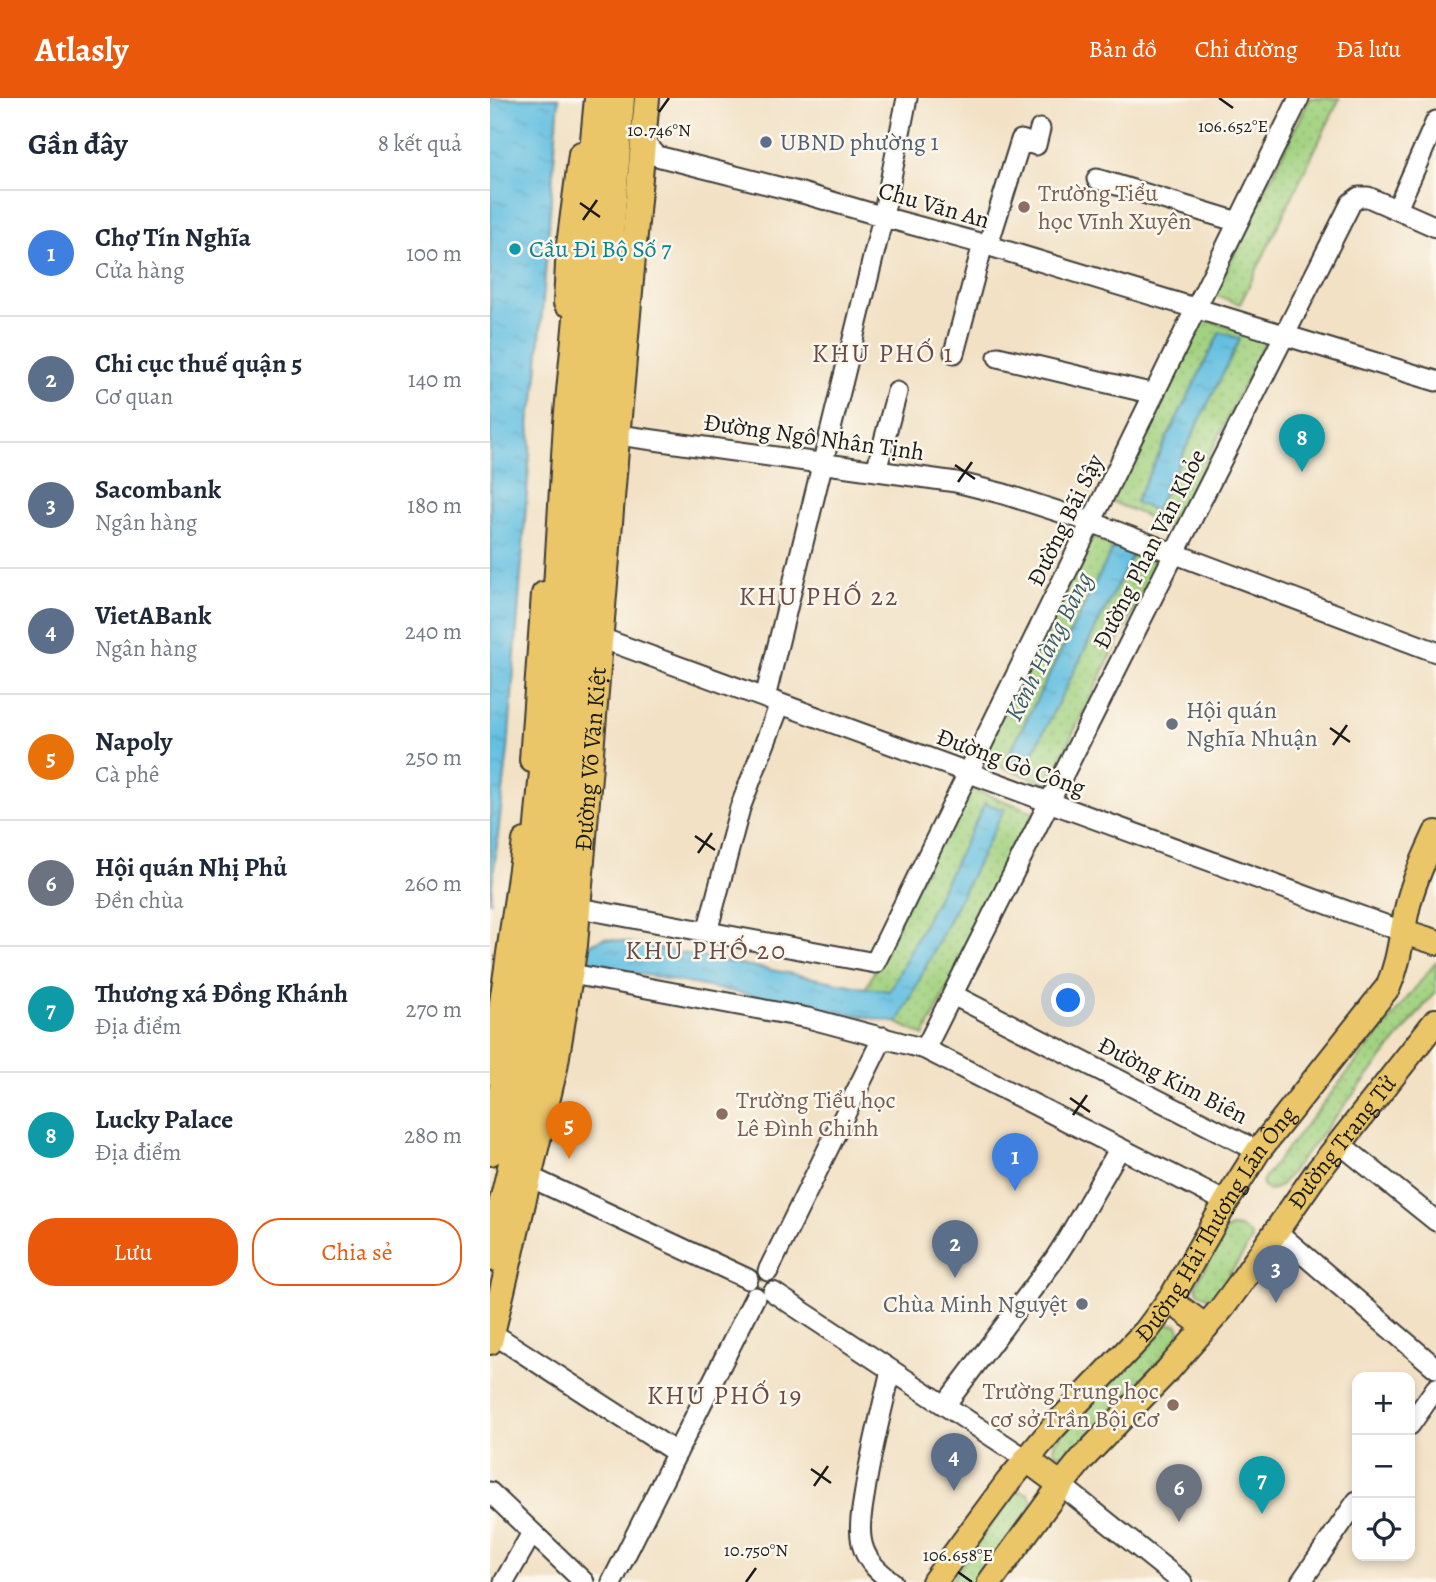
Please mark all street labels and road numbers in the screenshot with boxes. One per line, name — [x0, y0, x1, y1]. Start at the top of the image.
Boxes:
street label: Chu Văn An — [875, 174, 993, 236]
street label: Đường Ngô Nhân Tịnh — [702, 406, 927, 468]
street label: Đường Phan Văn Khỏe — [1085, 444, 1213, 654]
street label: Đường Bãi Sậy — [1019, 448, 1111, 591]
street label: Đường Võ Văn Kiệt — [567, 665, 614, 852]
street label: Đường Gò Công — [932, 720, 1090, 804]
street label: Đường Kim Biên — [1093, 1029, 1253, 1131]
street label: Đường Trang Tử — [1280, 1068, 1404, 1216]
street label: Đường Hải Thượng Lãn Ông — [1128, 1099, 1304, 1349]

